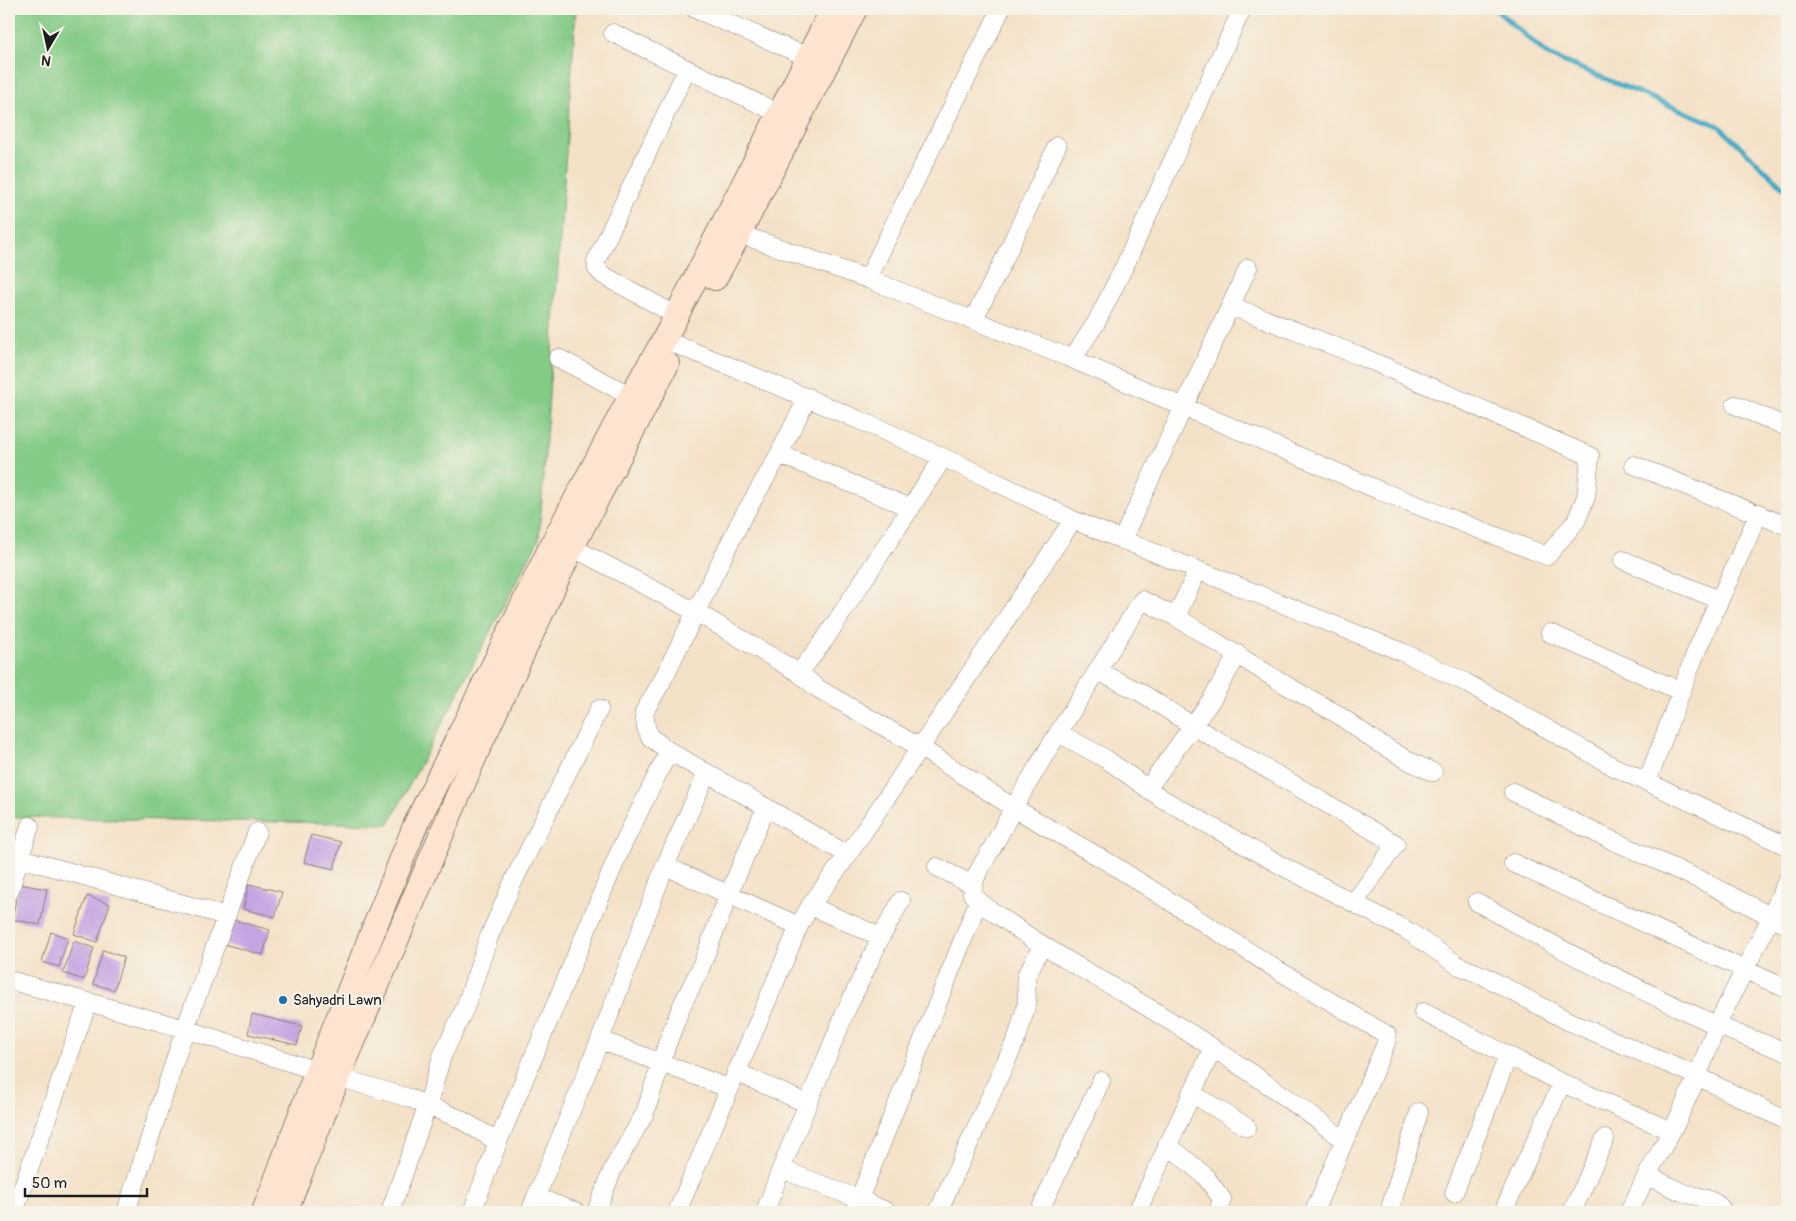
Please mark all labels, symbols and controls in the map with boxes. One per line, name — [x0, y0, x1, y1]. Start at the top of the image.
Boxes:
north arrow — [22, 22, 72, 72]
text: N — [40, 51, 52, 69]
place label: Sahyadri Lawn — [293, 991, 382, 1010]
marker: Sahyadri Lawn — [277, 994, 289, 1006]
scale bar — [25, 1166, 148, 1198]
text: 50 m — [32, 1174, 67, 1193]

